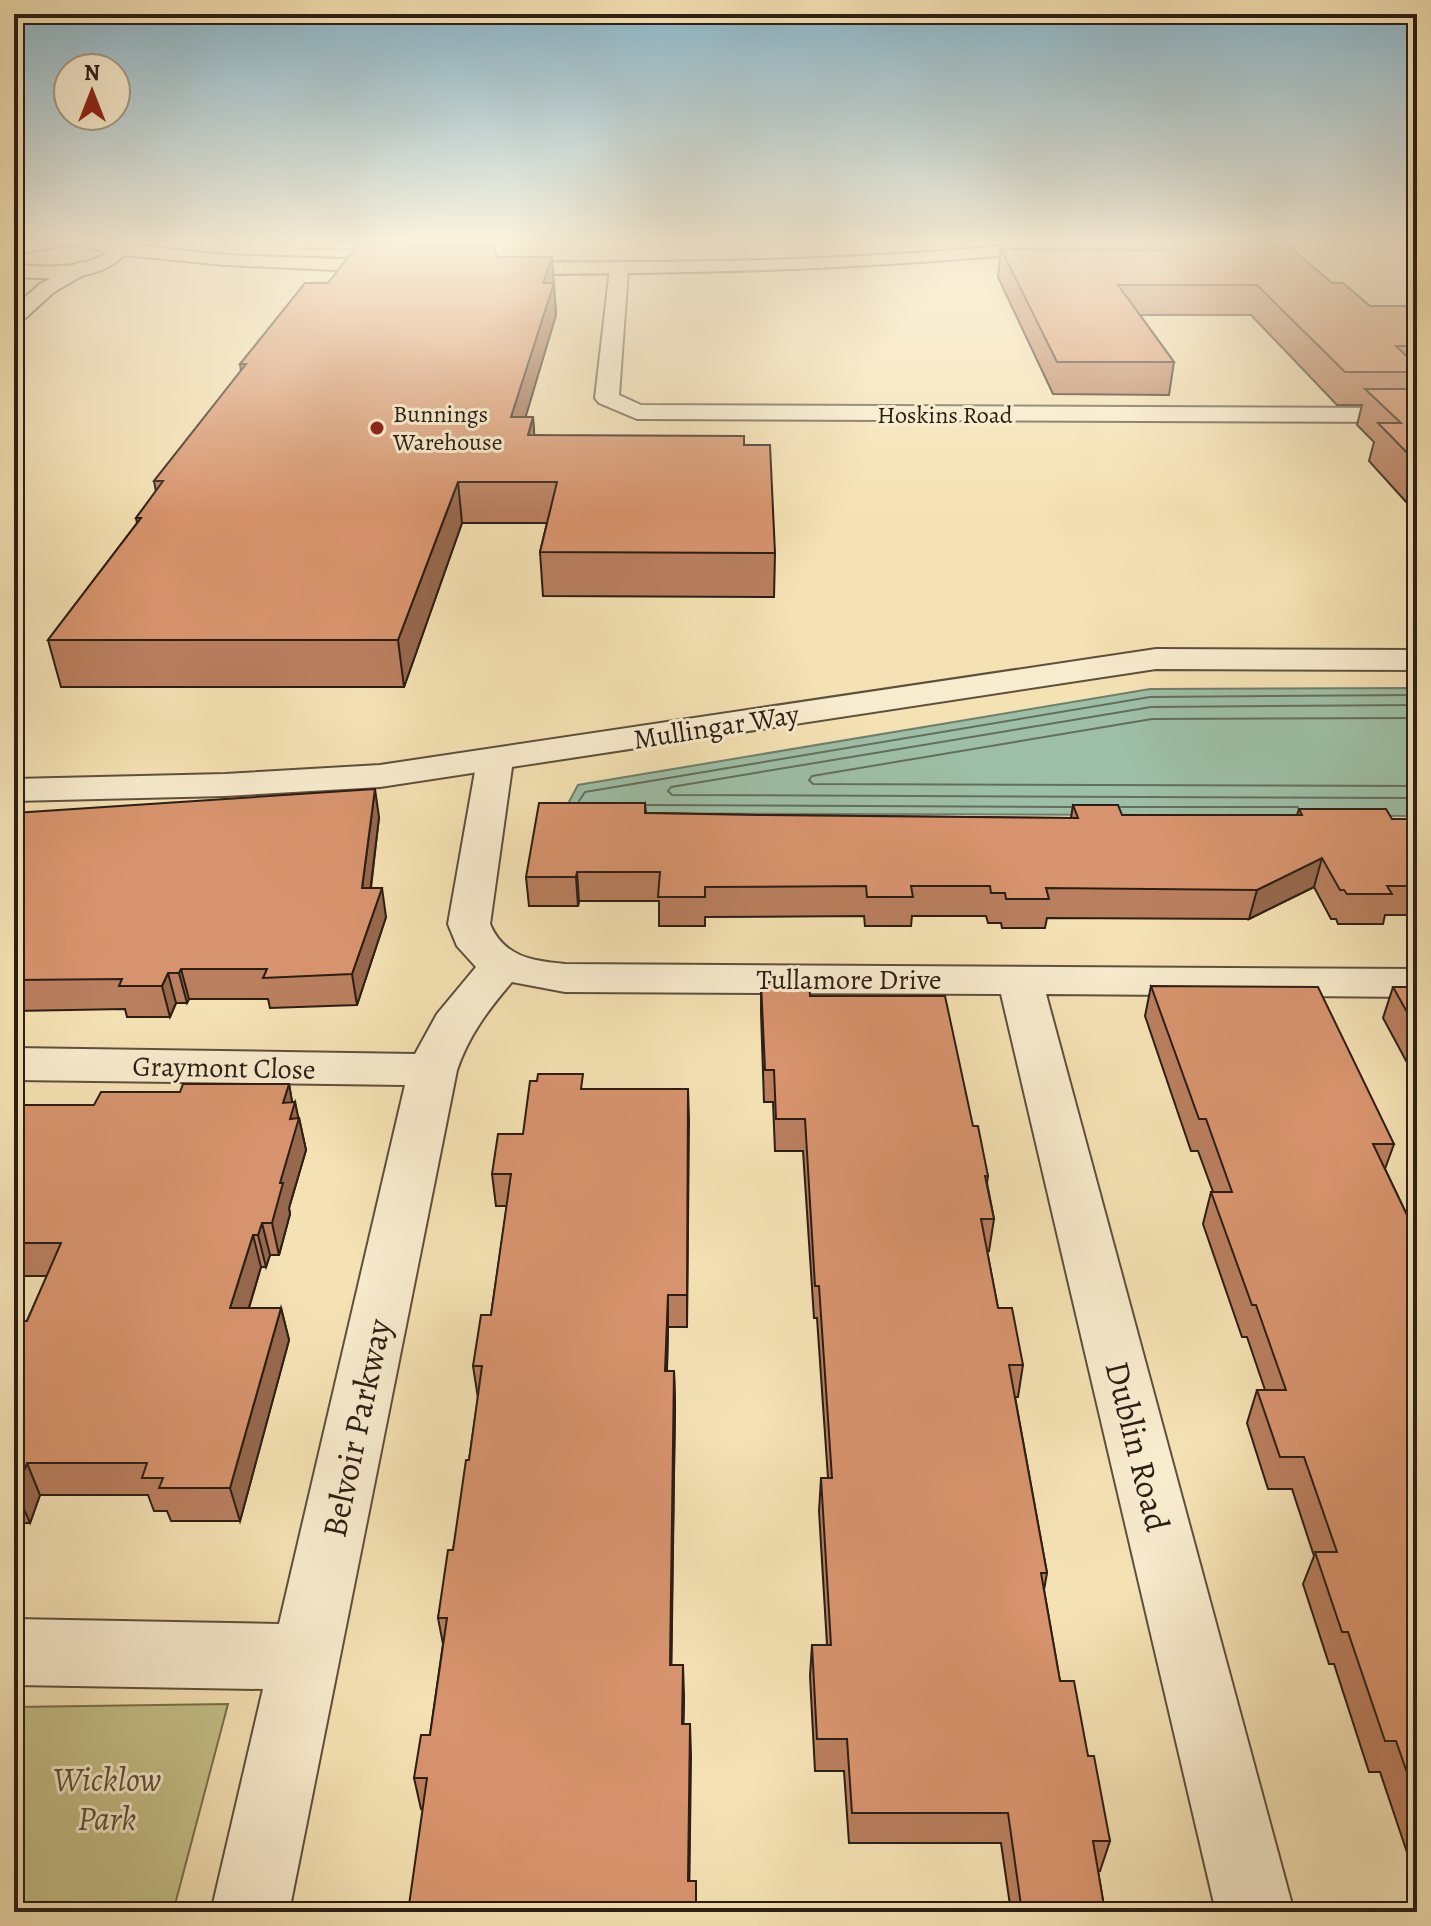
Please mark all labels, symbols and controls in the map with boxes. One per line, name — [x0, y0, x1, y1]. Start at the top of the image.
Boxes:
north arrow — [52, 52, 132, 132]
text: N — [84, 58, 100, 88]
place label: Bunnings Warehouse — [392, 398, 503, 458]
street label: Hoskins Road — [877, 399, 1013, 431]
marker: Bunnings Warehouse — [368, 419, 386, 437]
street label: Mullingar Way — [631, 695, 802, 759]
street label: Tullamore Drive — [757, 961, 941, 999]
street label: Graymont Close — [132, 1047, 316, 1089]
street label: Belvoir Parkway — [310, 1314, 403, 1542]
street label: Dublin Road — [1094, 1356, 1181, 1537]
park label: Wicklow Park — [53, 1756, 161, 1842]

